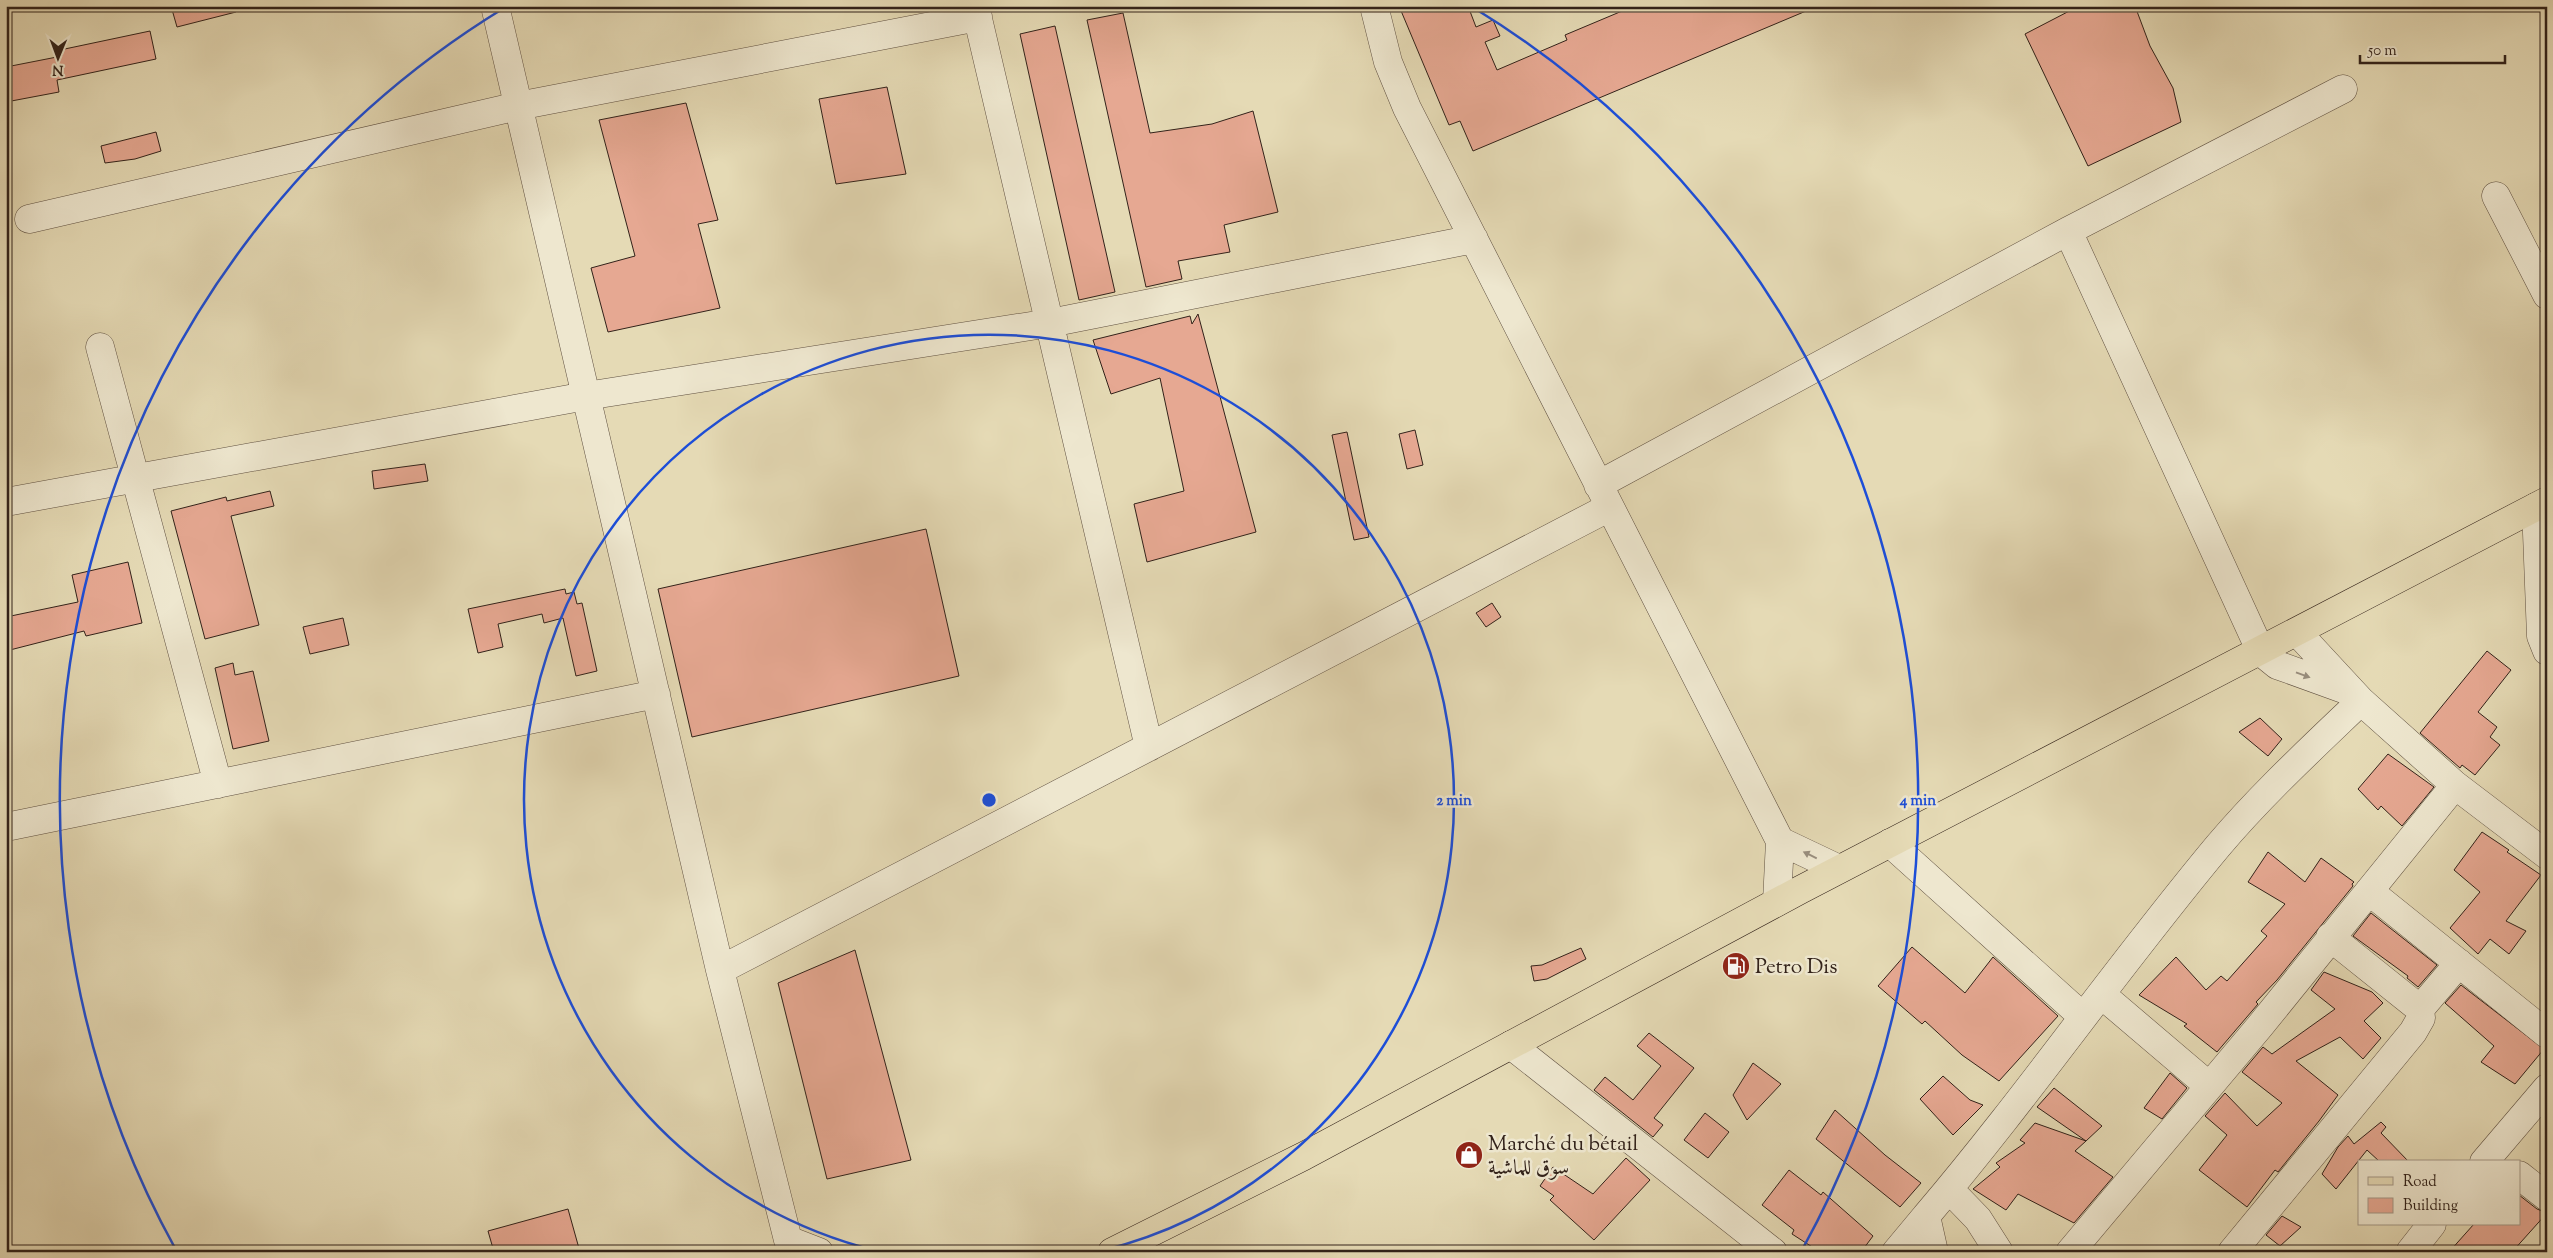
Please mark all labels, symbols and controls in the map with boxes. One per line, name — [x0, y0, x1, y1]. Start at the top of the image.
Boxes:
north arrow — [32, 32, 82, 82]
scale bar — [2360, 32, 2506, 64]
text: 50 m — [2367, 41, 2397, 62]
text: N — [52, 59, 64, 79]
one-way arrow — [2296, 671, 2311, 679]
centre of rings — [980, 791, 998, 809]
text: 2 min — [1436, 791, 1472, 812]
text: 4 min — [1899, 791, 1936, 812]
one-way arrow — [1803, 851, 1817, 859]
fuel station icon: Petro Dis — [1721, 951, 1751, 981]
place label: Petro Dis — [1755, 953, 1838, 983]
place label: Marché du bétail سوق للماشية — [1488, 1130, 1639, 1184]
shop icon: Marché du bétail سوق للماشية — [1454, 1140, 1484, 1170]
legend — [2358, 1160, 2520, 1226]
text: Road — [2403, 1172, 2437, 1193]
text: Building — [2403, 1196, 2458, 1217]

